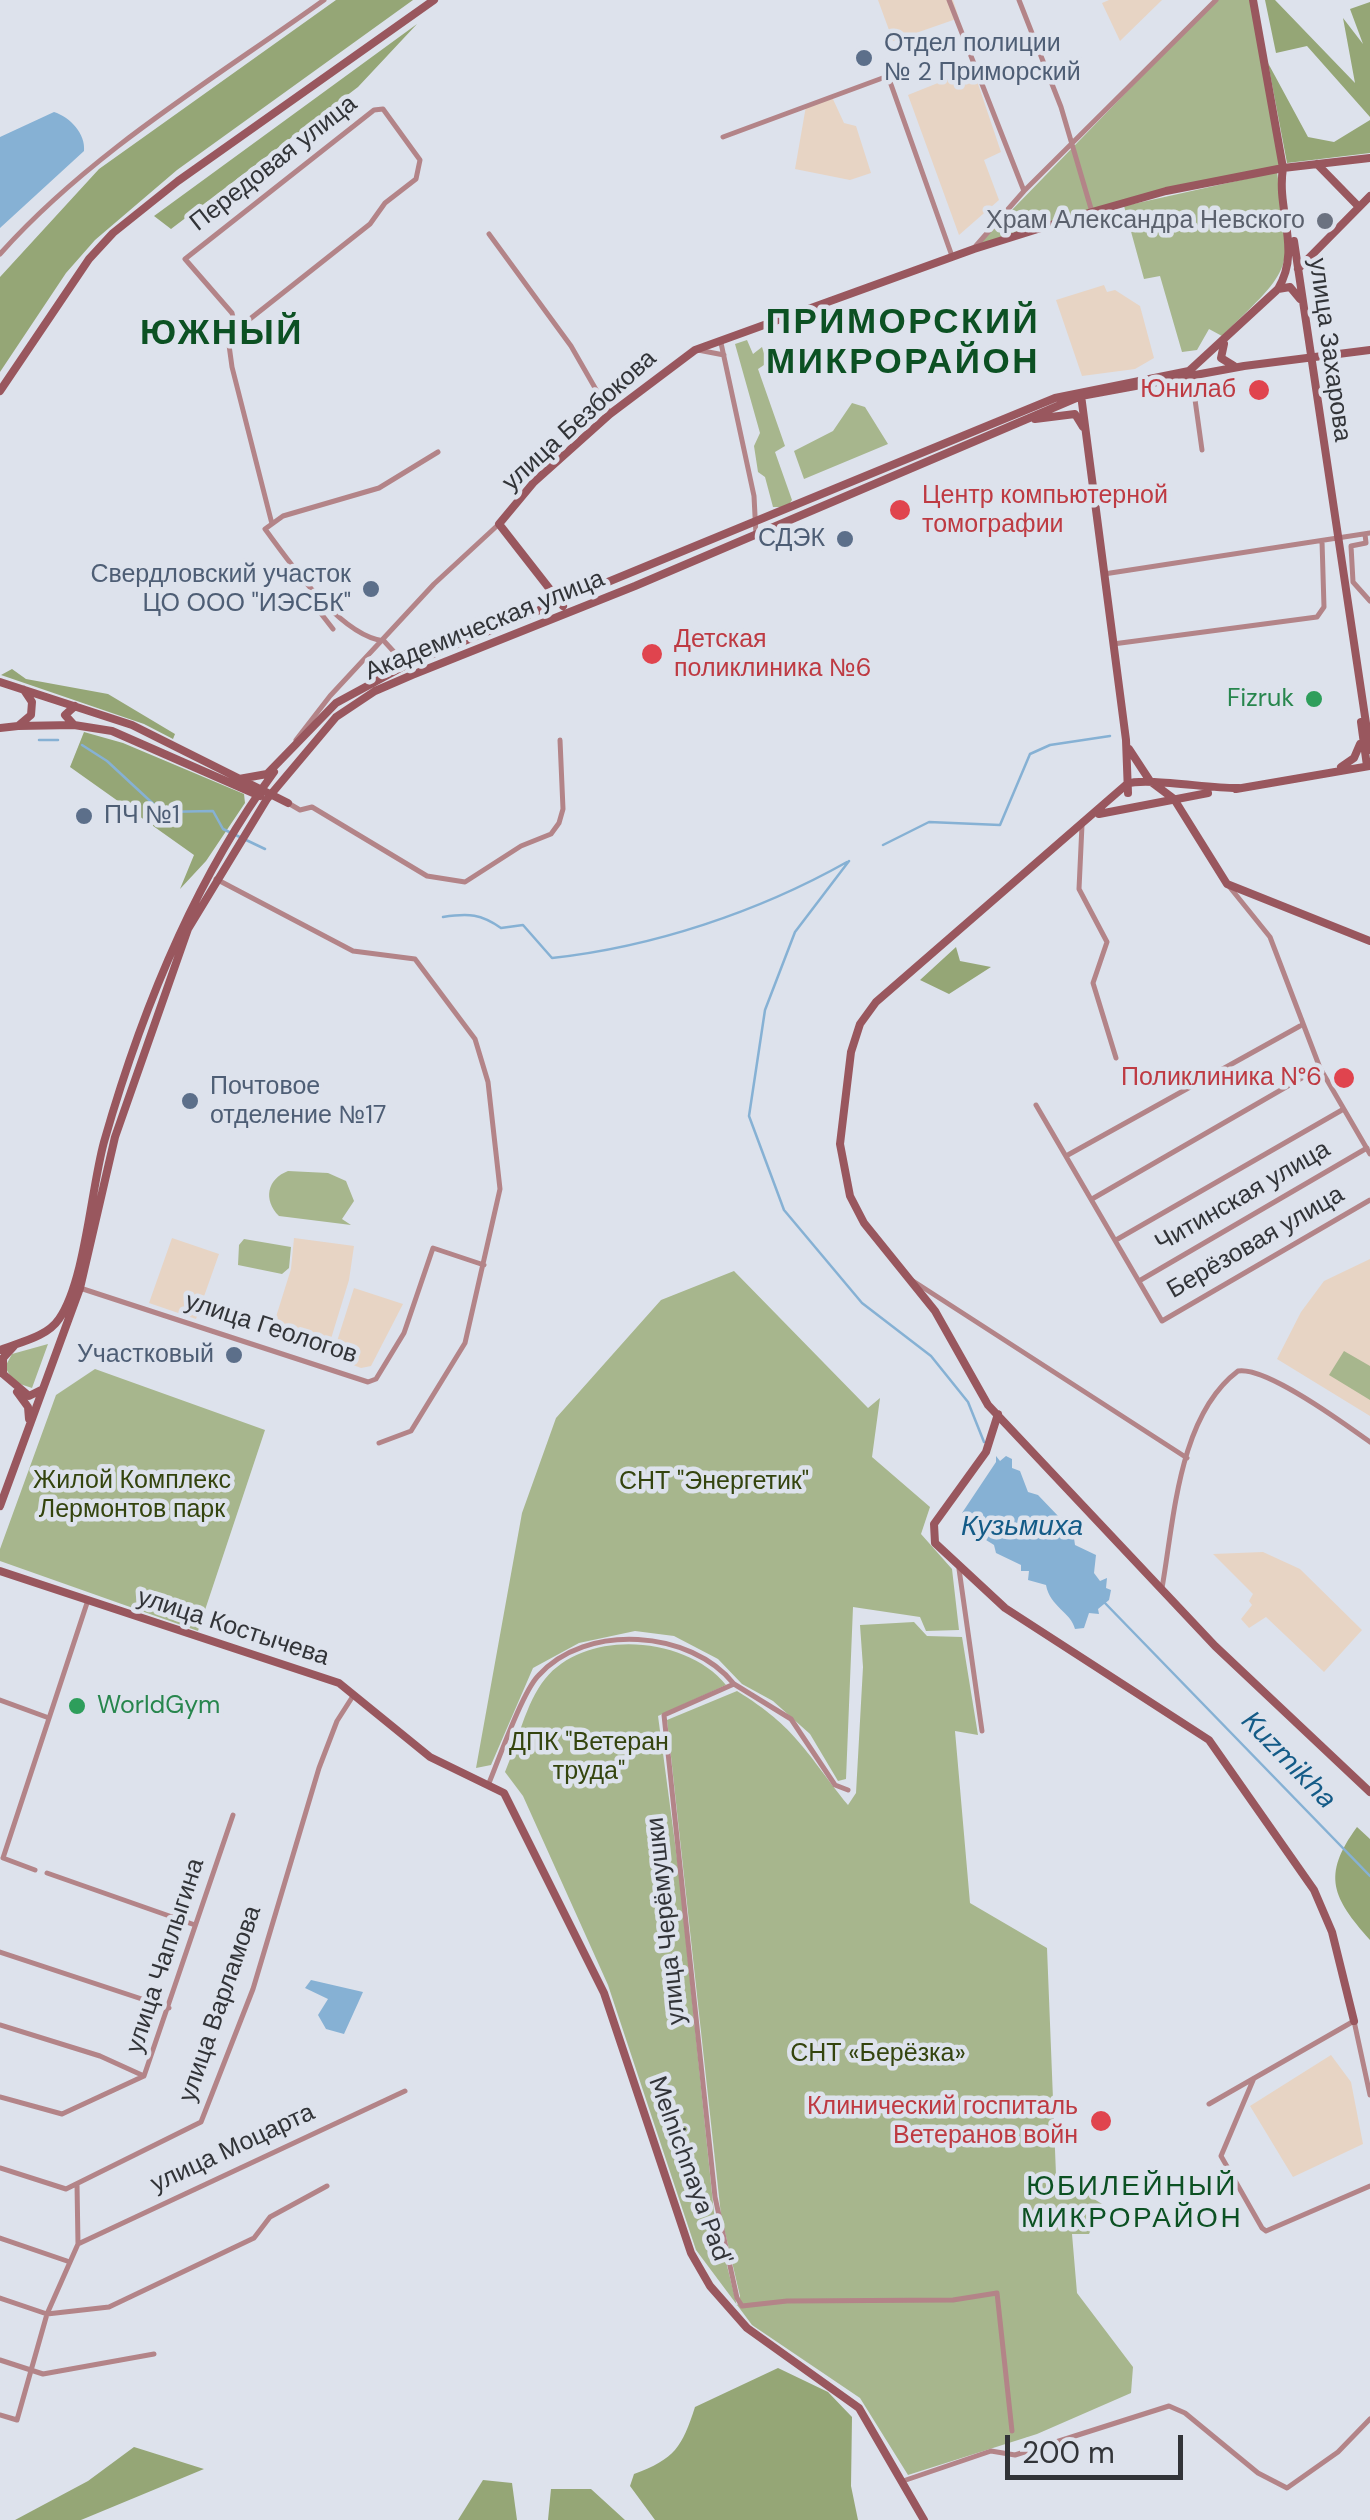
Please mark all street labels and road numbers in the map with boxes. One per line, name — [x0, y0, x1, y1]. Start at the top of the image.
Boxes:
street label: Передовая улица — [185, 90, 363, 238]
street label: улица Захарова — [1301, 256, 1357, 444]
street label: улица Безбокова — [497, 344, 663, 498]
street label: Академическая улица — [361, 564, 609, 688]
street label: Читинская улица — [1150, 1135, 1336, 1259]
street label: Берёзовая улица — [1162, 1180, 1350, 1306]
street label: улица Геологов — [181, 1287, 361, 1371]
street label: улица Костычева — [133, 1583, 333, 1673]
street label: улица Черёмушки — [641, 1816, 693, 2026]
street label: улица Чаплыгина — [120, 1855, 212, 2057]
street label: улица Варламова — [173, 1902, 269, 2106]
street label: Melnichnaya Pad' — [641, 2073, 737, 2269]
street label: улица Моцарта — [146, 2098, 320, 2200]

